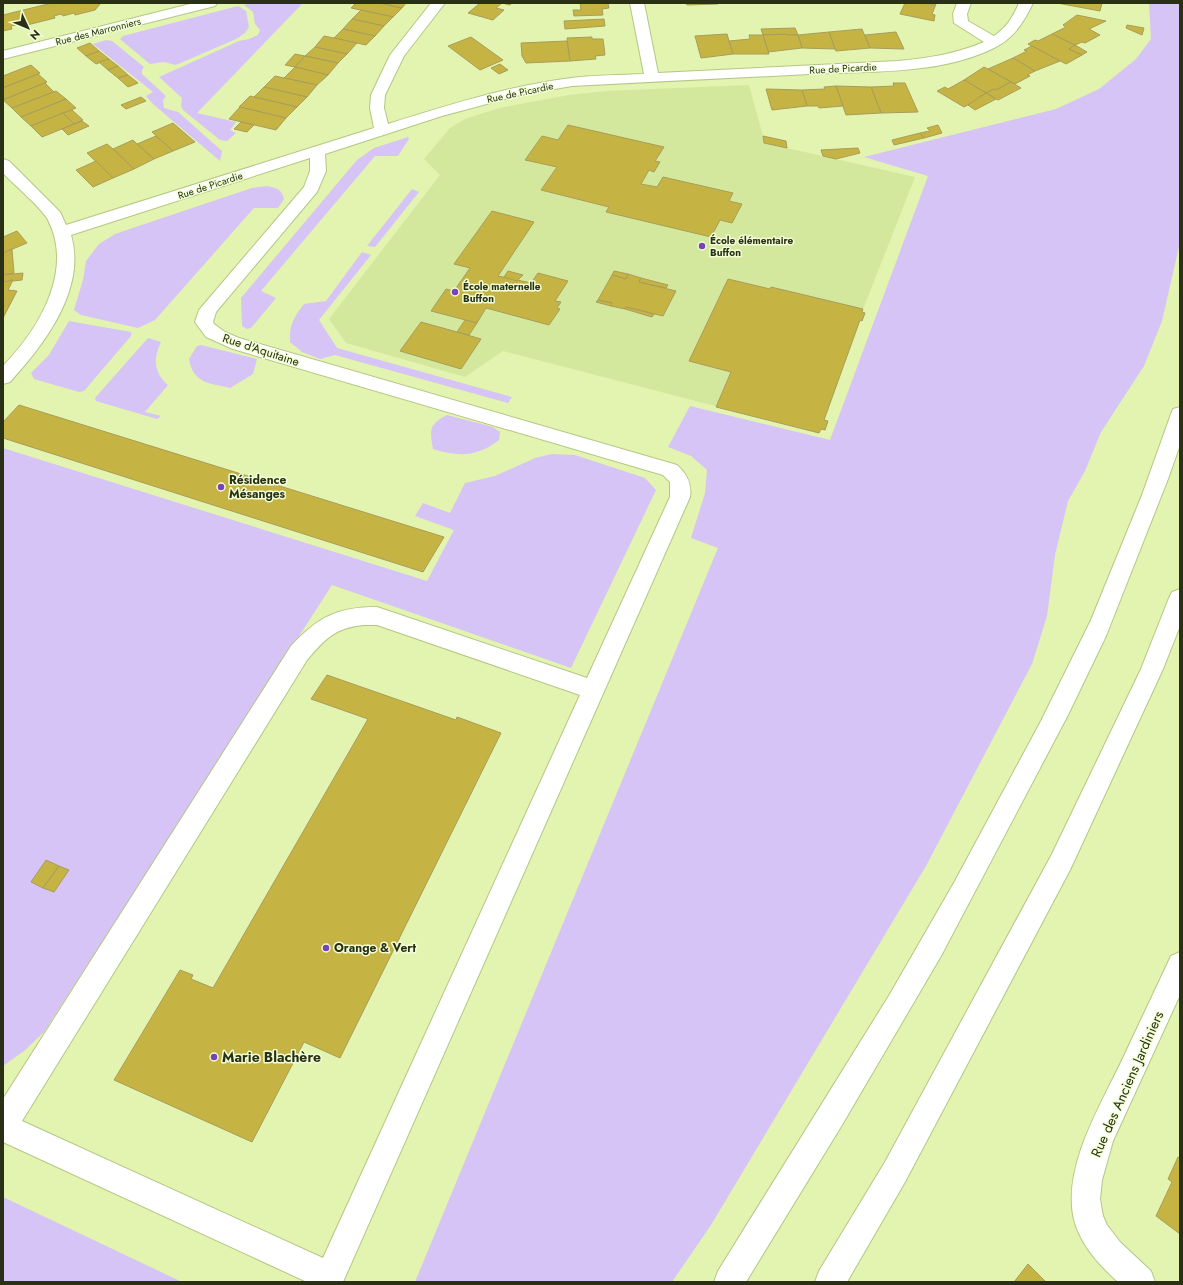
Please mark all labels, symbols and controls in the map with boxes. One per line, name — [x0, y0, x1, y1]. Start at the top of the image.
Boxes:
north arrow — [8, 8, 48, 48]
street label: Rue des Marronniers — [54, 14, 142, 49]
text: N — [26, 26, 44, 44]
street label: Rue de Picardie — [809, 59, 877, 78]
street label: Rue de Picardie — [486, 78, 555, 107]
street label: Rue de Picardie — [176, 168, 245, 203]
place label: École élémentaire Buffon — [710, 233, 793, 260]
marker: École élémentaire Buffon — [697, 241, 707, 251]
place label: École maternelle Buffon — [463, 279, 541, 306]
marker: École maternelle Buffon — [450, 287, 460, 297]
street label: Rue d'Aquitaine — [220, 329, 302, 371]
place label: Résidence Mésanges — [229, 471, 287, 503]
marker: Résidence Mésanges — [216, 482, 226, 492]
place label: Orange & Vert — [334, 939, 416, 957]
marker: Orange & Vert — [321, 943, 331, 953]
street label: Rue des Anciens Jardiniers — [1086, 1007, 1168, 1160]
place label: Marie Blachère — [222, 1047, 321, 1067]
marker: Marie Blachère — [209, 1052, 219, 1062]

